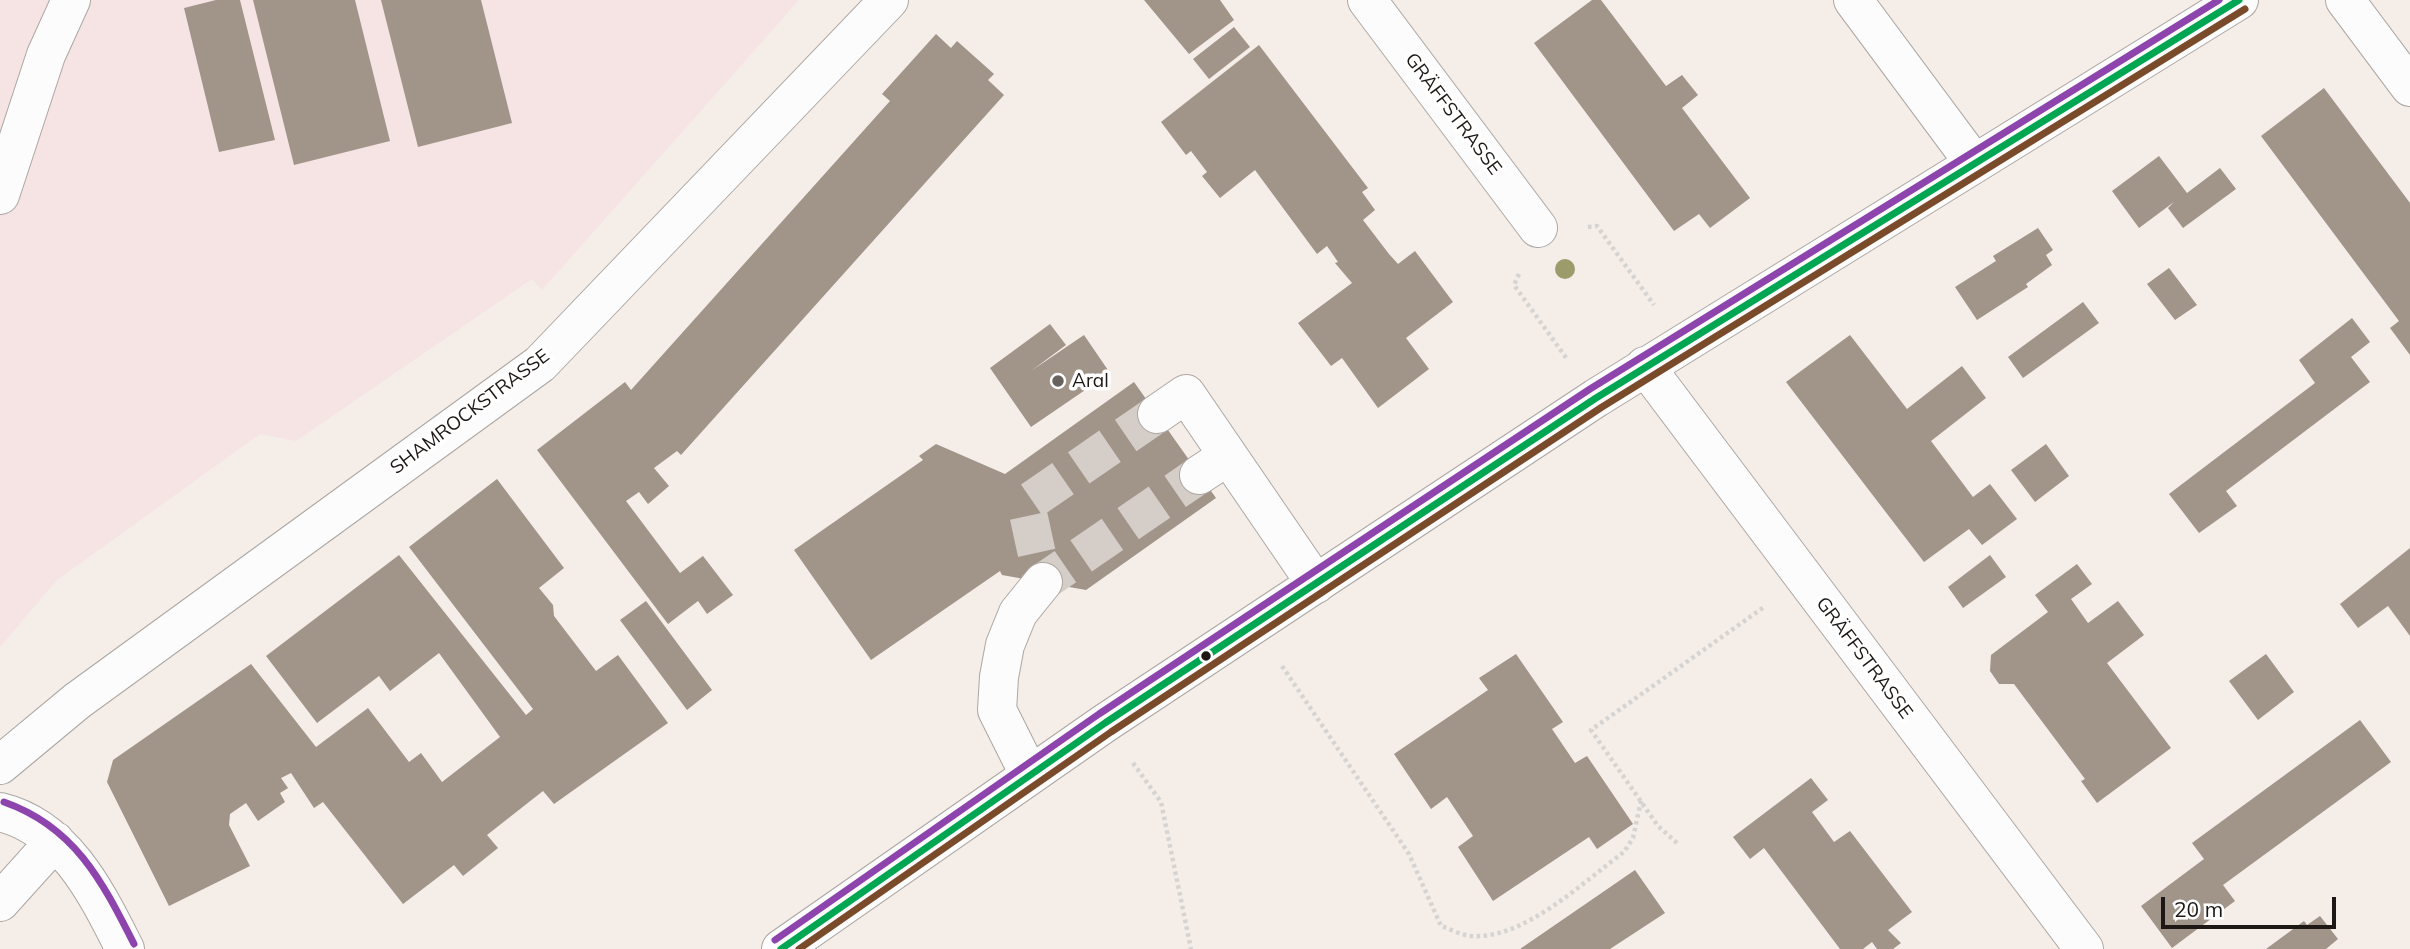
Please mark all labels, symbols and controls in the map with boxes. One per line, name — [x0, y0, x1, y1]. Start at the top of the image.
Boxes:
street label: GRÄFFSTRASSE — [1400, 49, 1506, 179]
street label: SHAMROCKSTRASSE — [386, 345, 554, 479]
place label: Aral — [1072, 370, 1109, 392]
marker: Aral — [1050, 373, 1066, 389]
street label: GRÄFFSTRASSE — [1811, 593, 1917, 723]
unlabelled marker — [1199, 649, 1213, 663]
scale bar — [2165, 883, 2340, 927]
text: 20 m — [2174, 896, 2223, 922]

